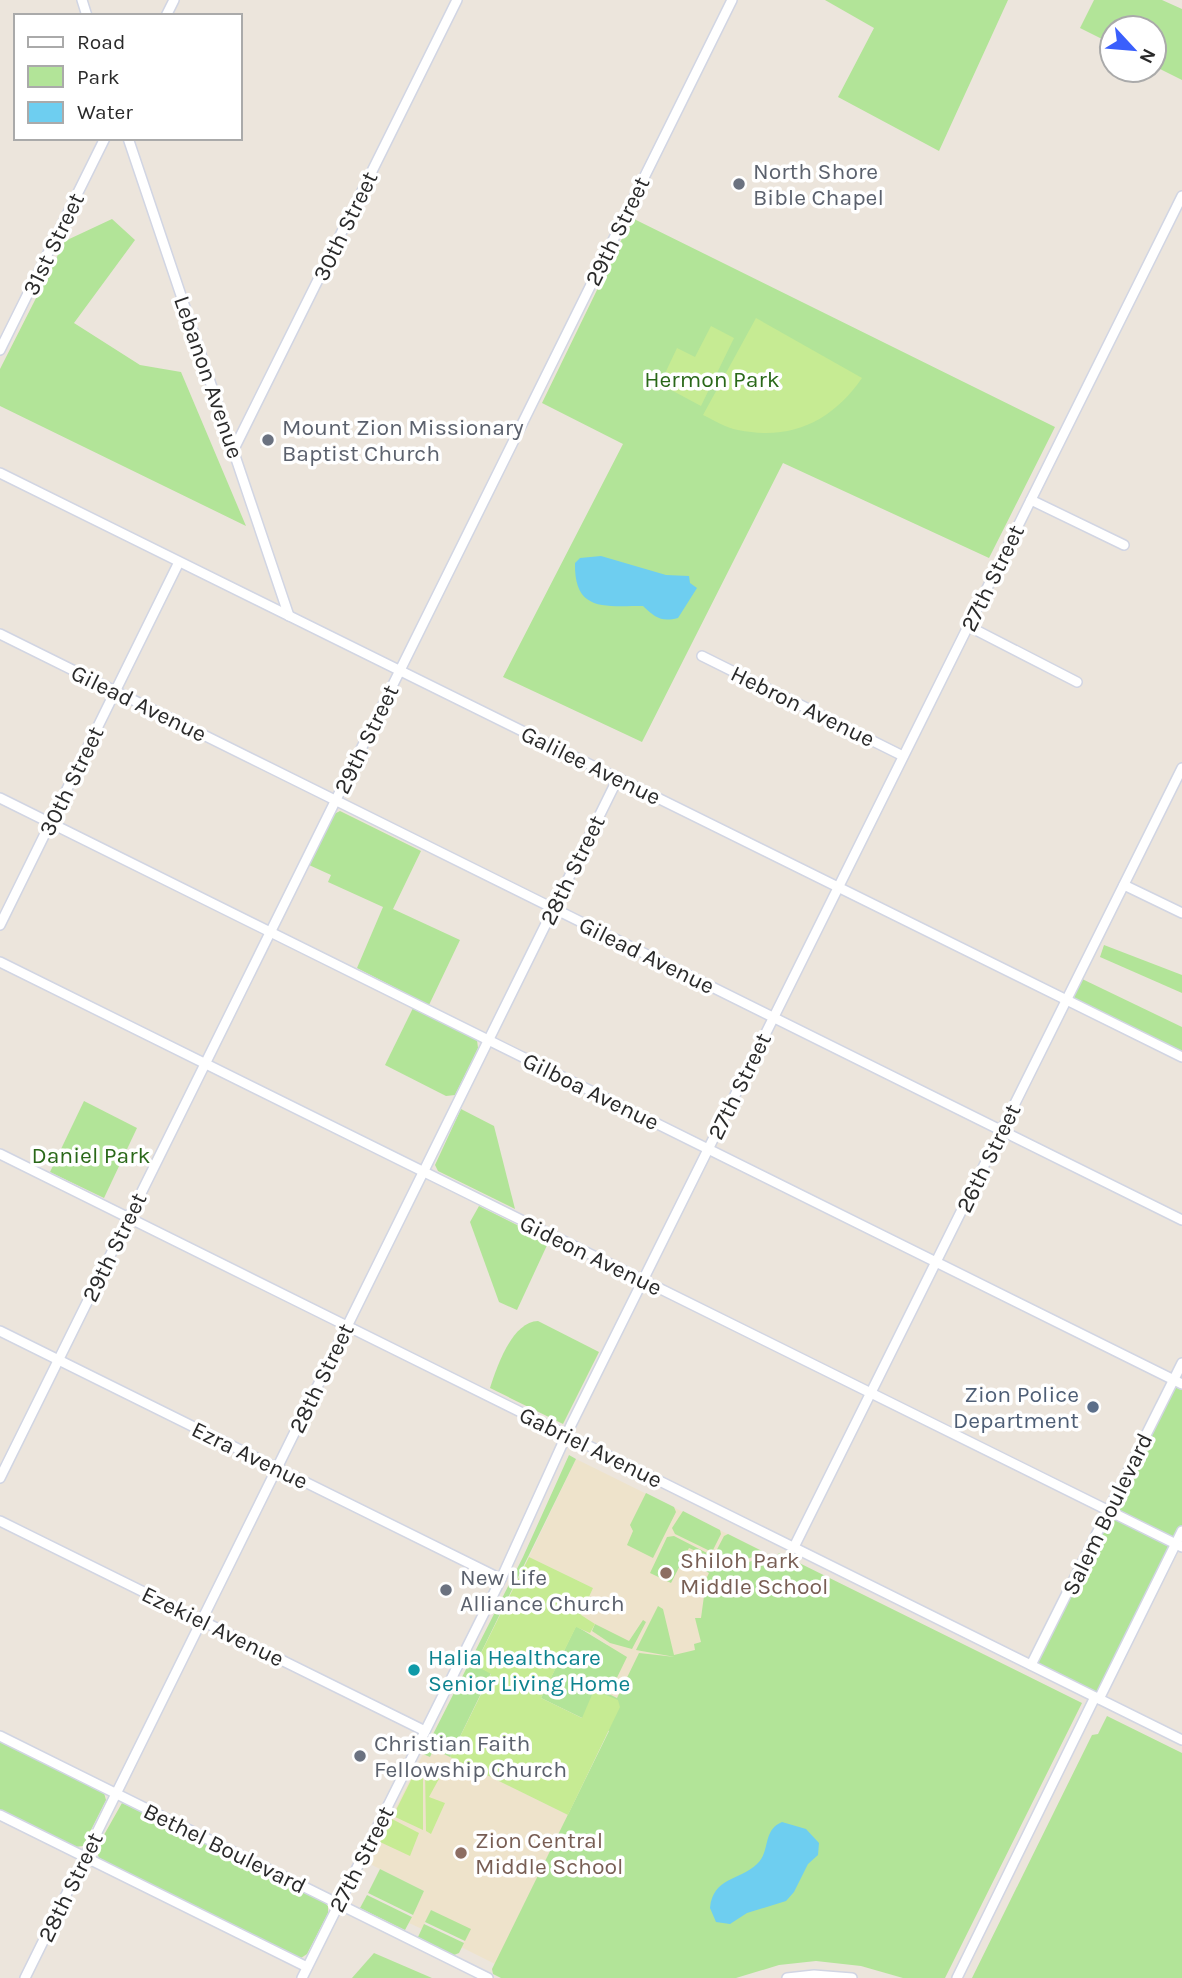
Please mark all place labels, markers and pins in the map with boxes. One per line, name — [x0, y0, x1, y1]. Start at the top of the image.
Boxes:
place label: North Shore Bible Chapel — [753, 158, 884, 211]
marker: North Shore Bible Chapel — [731, 176, 747, 192]
place label: Mount Zion Missionary Baptist Church — [282, 414, 524, 467]
marker: Mount Zion Missionary Baptist Church — [260, 432, 276, 448]
place label: Zion Police Department — [953, 1381, 1079, 1434]
marker: Zion Police Department — [1085, 1399, 1101, 1415]
place label: Shiloh Park Middle School — [680, 1547, 829, 1600]
place label: New Life Alliance Church — [460, 1564, 625, 1617]
marker: Shiloh Park Middle School — [658, 1565, 674, 1581]
marker: New Life Alliance Church — [438, 1582, 454, 1598]
place label: Halia Healthcare Senior Living Home — [428, 1644, 630, 1697]
marker: Halia Healthcare Senior Living Home — [406, 1662, 422, 1678]
place label: Christian Faith Fellowship Church — [374, 1730, 567, 1783]
marker: Christian Faith Fellowship Church — [352, 1748, 368, 1764]
place label: Zion Central Middle School — [475, 1827, 624, 1880]
marker: Zion Central Middle School — [453, 1845, 469, 1861]

